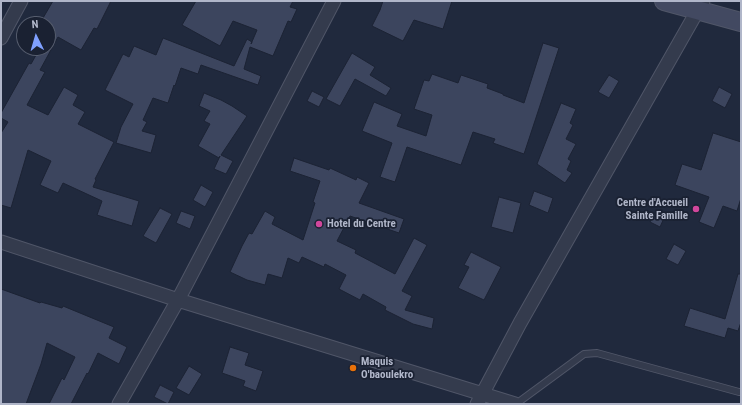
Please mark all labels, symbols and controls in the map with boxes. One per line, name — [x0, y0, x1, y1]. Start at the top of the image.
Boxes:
north arrow — [16, 16, 56, 56]
text: N — [31, 18, 39, 31]
place label: Centre d'Accueil Sainte Famille — [617, 196, 688, 222]
marker: Centre d'Accueil Sainte Famille — [691, 204, 701, 214]
place label: Hotel du Centre — [327, 217, 396, 231]
marker: Hotel du Centre — [314, 219, 324, 229]
place label: Maquis O'baoulekro — [361, 355, 413, 381]
marker: Maquis O'baoulekro — [348, 363, 358, 373]

